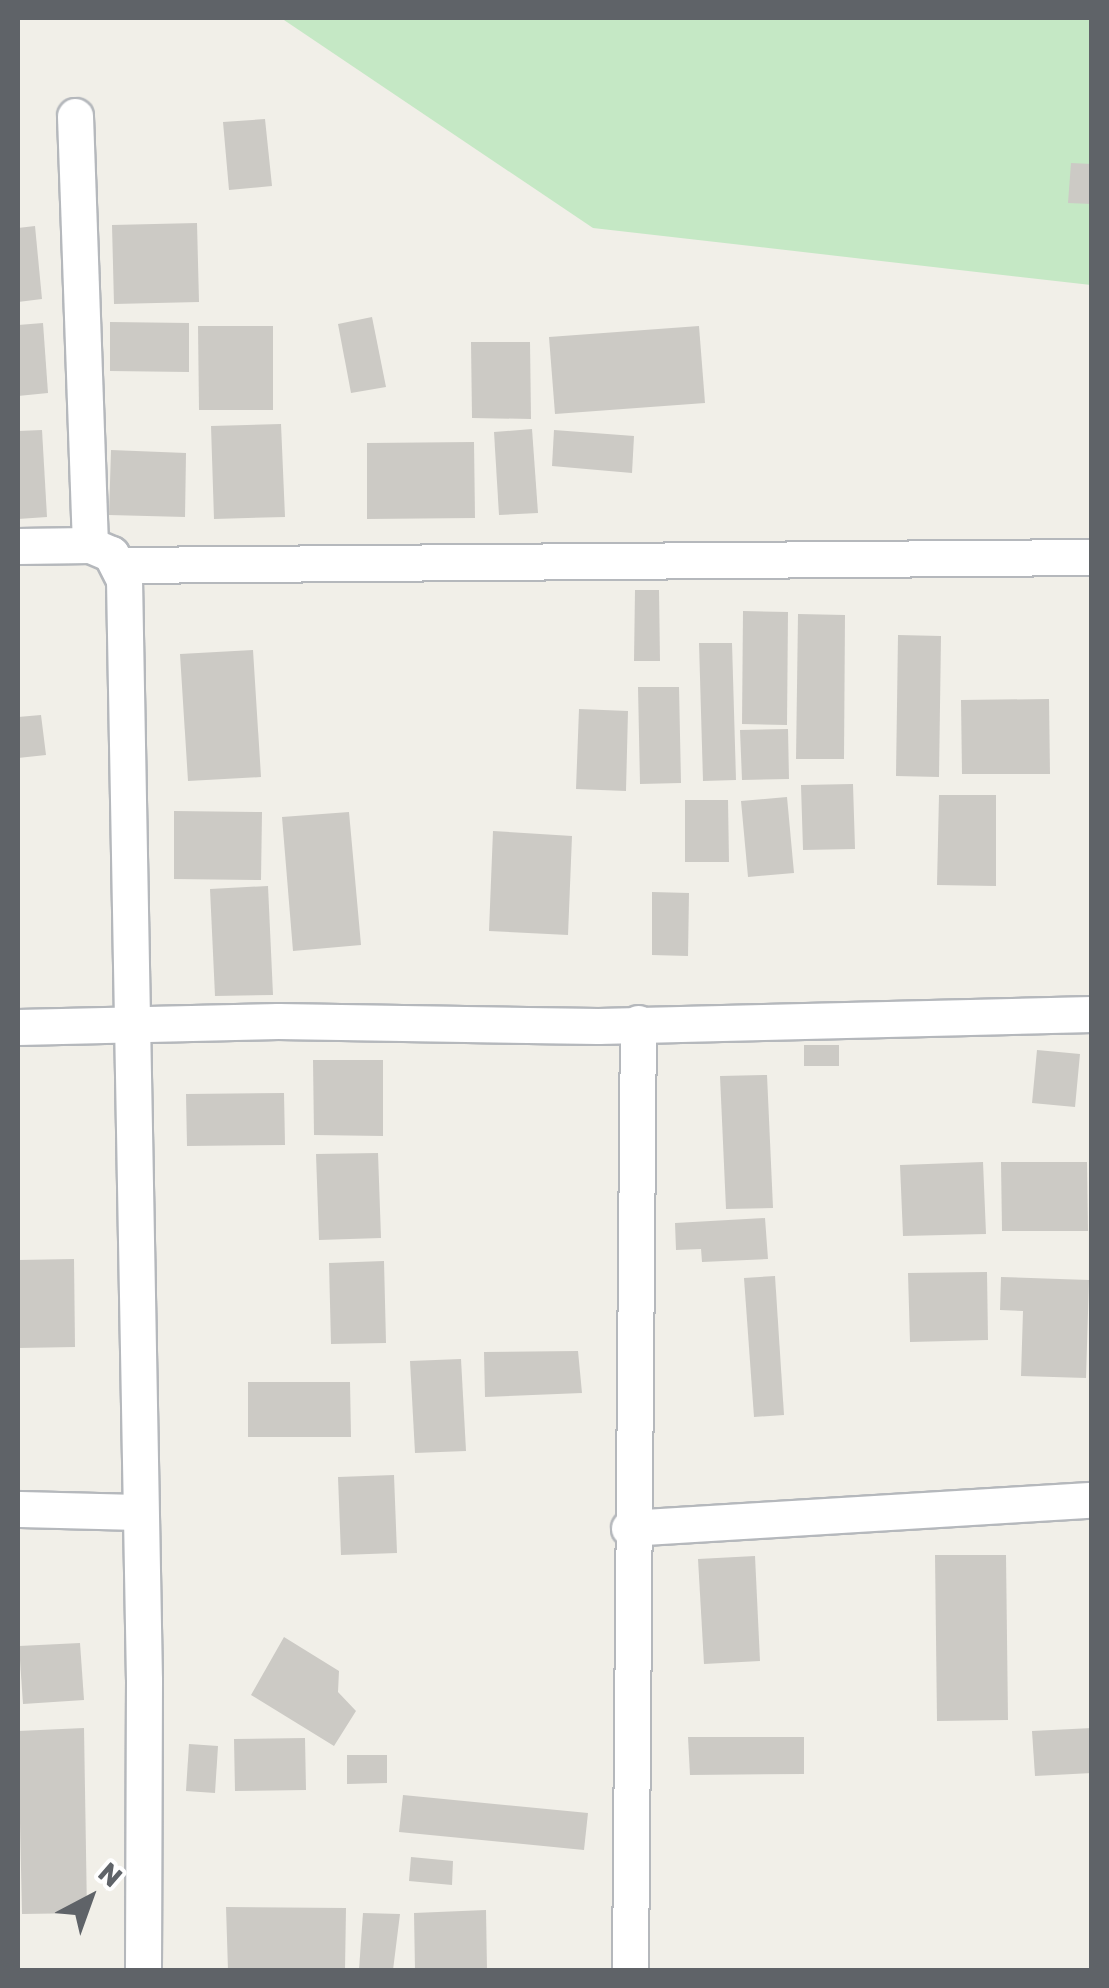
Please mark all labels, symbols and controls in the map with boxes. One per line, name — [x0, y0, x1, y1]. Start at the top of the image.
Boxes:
north arrow — [40, 1848, 140, 1948]
text: N — [92, 1856, 128, 1894]

